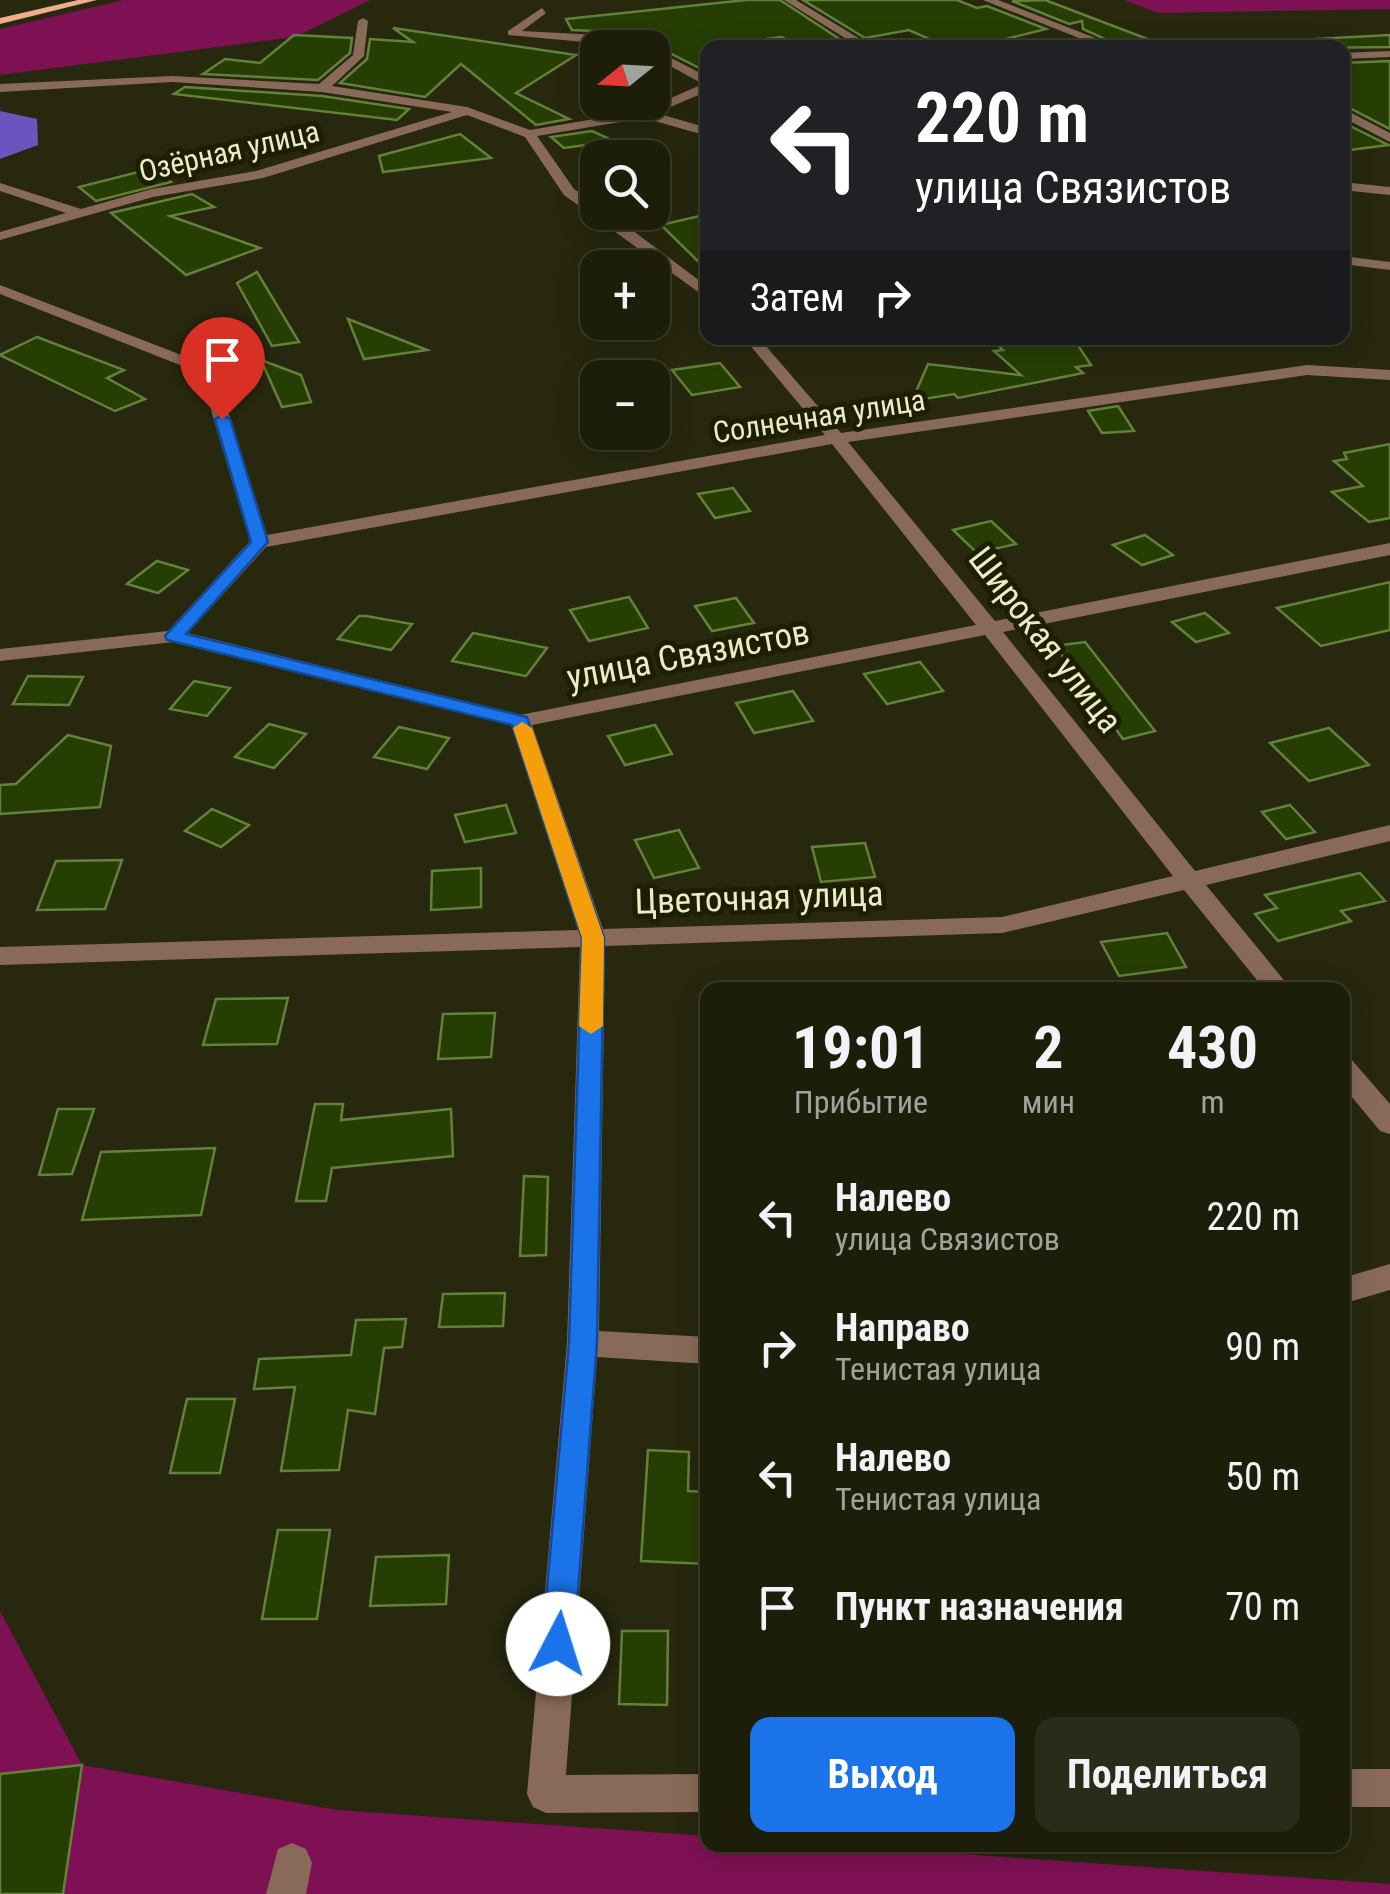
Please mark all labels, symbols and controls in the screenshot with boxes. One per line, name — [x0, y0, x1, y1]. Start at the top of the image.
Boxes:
north arrow — [580, 30, 670, 120]
map controls — [580, 30, 670, 450]
text: 220 m — [915, 77, 1089, 159]
icon: left — [750, 80, 880, 210]
street label: Озёрная улица — [135, 113, 323, 189]
button: search — [580, 140, 670, 230]
text: улица Связистов — [915, 161, 1231, 214]
button: + — [580, 250, 670, 340]
icon: right — [865, 270, 920, 325]
text: Затем — [750, 276, 845, 320]
pin — [180, 317, 265, 420]
icon: arrive — [195, 332, 250, 387]
button: − — [580, 360, 670, 450]
street label: Солнечная улица — [710, 382, 928, 450]
street label: Широкая улица — [960, 539, 1130, 741]
street label: улица Связистов — [563, 611, 813, 699]
street label: Цветочная улица — [634, 873, 884, 923]
text: 19:01 — [792, 1012, 930, 1083]
text: 2 — [1033, 1012, 1064, 1083]
text: 430 — [1167, 1012, 1258, 1083]
text: Прибытие — [794, 1083, 928, 1121]
text: мин — [1022, 1083, 1075, 1121]
text: m — [1200, 1083, 1225, 1121]
text: Налево — [835, 1176, 951, 1220]
icon: left — [750, 1190, 805, 1245]
text: 220 m — [1206, 1195, 1300, 1239]
text: улица Связистов — [835, 1220, 1060, 1258]
text: Направо — [835, 1306, 970, 1350]
icon: right — [750, 1320, 805, 1375]
text: 90 m — [1225, 1325, 1300, 1369]
text: Тенистая улица — [835, 1350, 1041, 1388]
text: Налево — [835, 1436, 951, 1480]
icon: left — [750, 1450, 805, 1505]
text: 50 m — [1225, 1455, 1300, 1499]
text: Тенистая улица — [835, 1480, 1041, 1518]
icon: arrive — [750, 1580, 805, 1635]
text: Пункт назначения — [835, 1585, 1124, 1629]
text: 70 m — [1225, 1585, 1300, 1629]
position arrow — [506, 1592, 610, 1696]
button: Выход — [750, 1717, 1015, 1832]
button: Поделиться — [1035, 1717, 1300, 1832]

